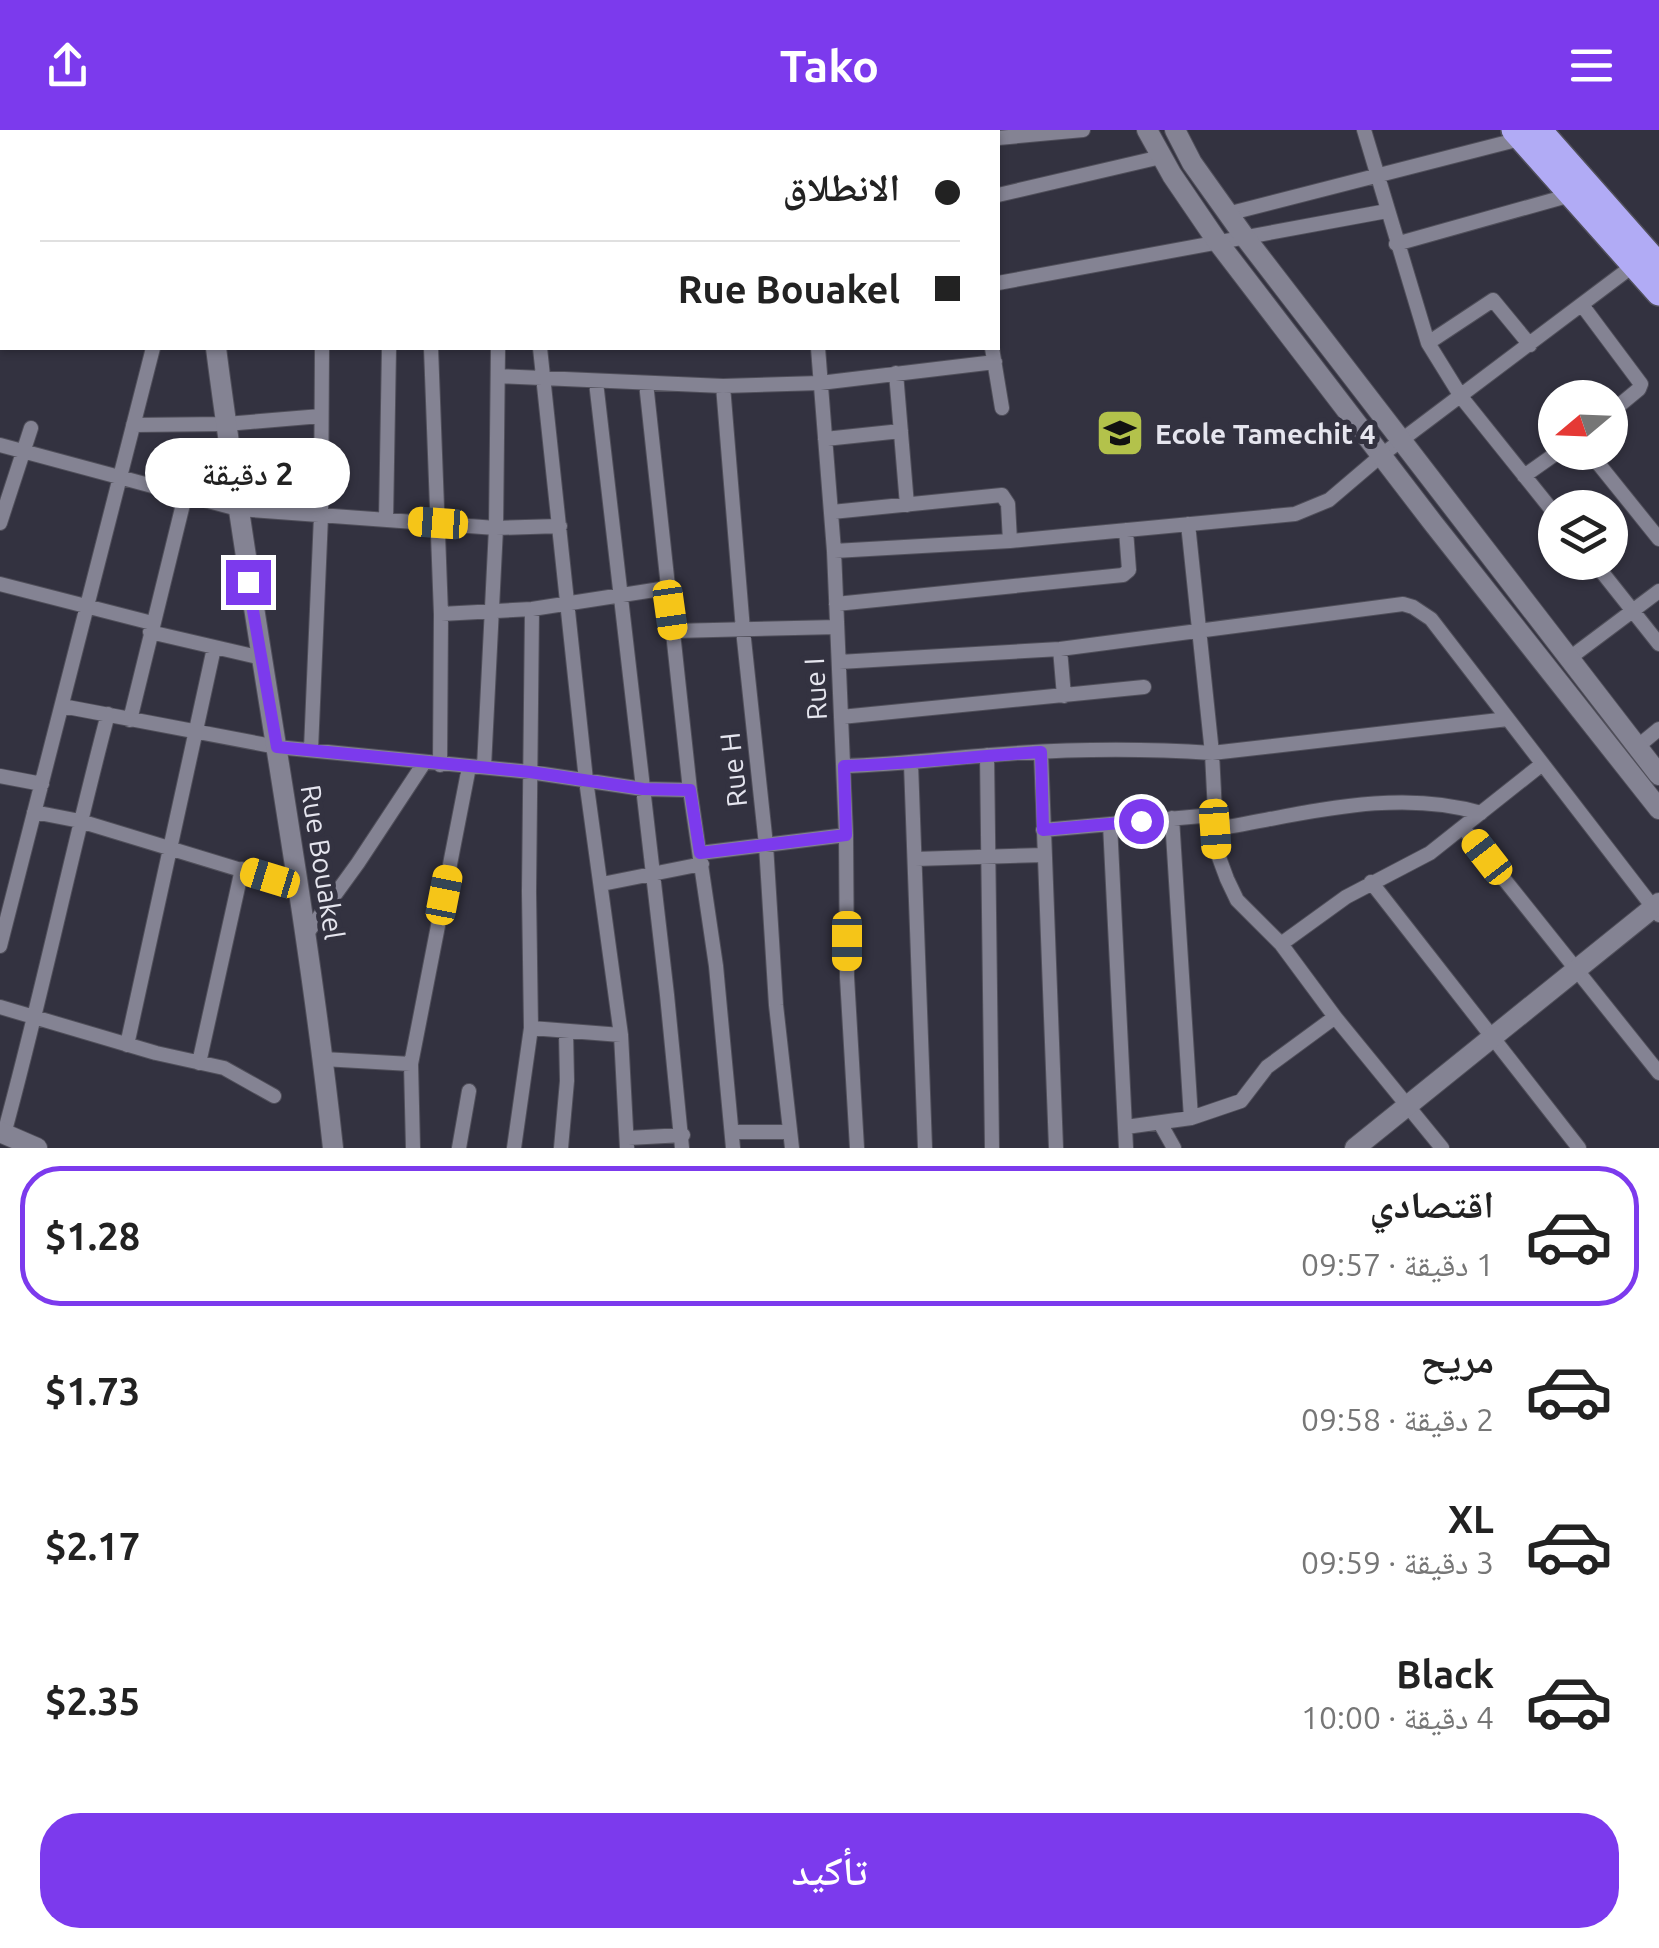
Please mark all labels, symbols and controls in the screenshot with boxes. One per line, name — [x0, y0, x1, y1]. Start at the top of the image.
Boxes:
icon: share — [40, 38, 95, 93]
icon: menu — [1564, 38, 1619, 93]
text: Tako — [780, 40, 879, 91]
text: الانطلاق — [782, 166, 900, 208]
text: Rue Bouakel — [678, 268, 900, 310]
north arrow — [1538, 380, 1628, 470]
map controls — [1538, 380, 1628, 580]
school or university icon: Ecole Tamechit 4 — [1094, 407, 1146, 459]
place label: Ecole Tamechit 4 — [1155, 418, 1376, 449]
callout: 2 دقيقة — [146, 437, 350, 507]
text: 2 دقيقة — [201, 455, 294, 491]
button: layers — [1538, 490, 1628, 580]
car — [407, 506, 469, 540]
route end — [226, 560, 271, 605]
car — [651, 578, 689, 642]
street label: Rue I — [798, 657, 832, 721]
street label: Rue H — [714, 731, 752, 809]
street label: Rue Bouakel — [295, 782, 351, 942]
car — [1198, 798, 1232, 860]
route start — [1119, 799, 1164, 844]
car — [1457, 824, 1517, 890]
car — [237, 855, 303, 901]
car — [424, 863, 464, 927]
car — [832, 911, 862, 971]
text: اقتصادي — [1370, 1183, 1494, 1225]
icon: car — [1524, 1191, 1614, 1281]
text: $1.28 — [45, 1215, 140, 1257]
text: 1 دقيقة · 09:57 — [1301, 1246, 1494, 1282]
text: مريح — [1420, 1338, 1494, 1380]
icon: car — [1524, 1346, 1614, 1436]
text: $1.73 — [45, 1370, 140, 1412]
text: 2 دقيقة · 09:58 — [1301, 1401, 1494, 1437]
text: XL — [1448, 1498, 1494, 1540]
icon: car — [1524, 1501, 1614, 1591]
text: $2.17 — [45, 1525, 140, 1567]
text: 3 دقيقة · 09:59 — [1301, 1544, 1494, 1580]
text: Black — [1396, 1653, 1494, 1695]
icon: car — [1524, 1656, 1614, 1746]
text: $2.35 — [45, 1680, 140, 1722]
text: 4 دقيقة · 10:00 — [1301, 1699, 1494, 1735]
button: تأكيد — [40, 1813, 1619, 1928]

